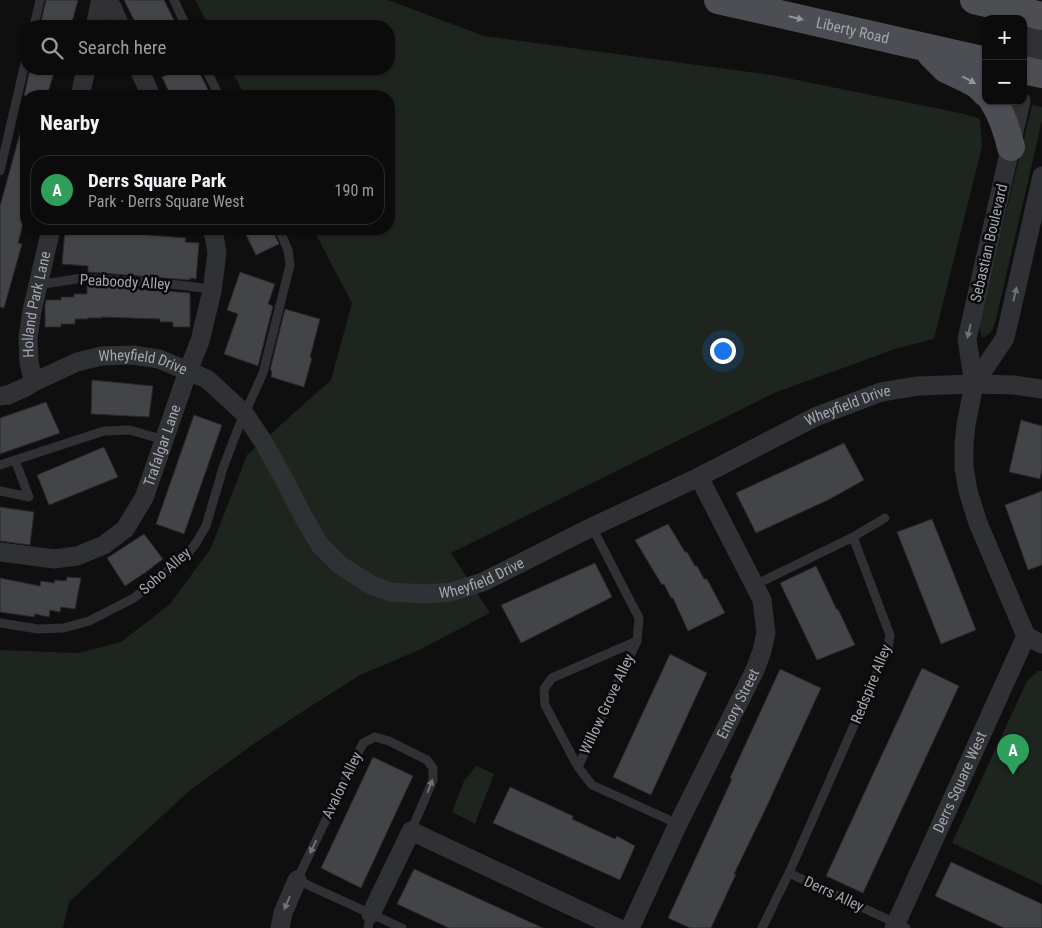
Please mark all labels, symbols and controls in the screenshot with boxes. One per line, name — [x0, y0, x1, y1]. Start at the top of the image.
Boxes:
one-way arrow — [789, 14, 804, 22]
street label: Liberty Road — [814, 14, 891, 48]
map controls — [982, 15, 1027, 105]
button: + — [982, 15, 1027, 60]
search box — [20, 20, 395, 75]
icon: search — [38, 34, 66, 62]
text: Search here — [78, 36, 166, 59]
button: − — [982, 60, 1027, 105]
one-way arrow — [962, 76, 976, 84]
text: Nearby — [40, 111, 99, 135]
text: Derrs Square Park — [88, 169, 226, 192]
text: A — [52, 181, 62, 200]
text: 190 m — [335, 181, 374, 200]
street label: Sebastian Boulevard — [967, 182, 1011, 304]
text: Park · Derrs Square West — [88, 192, 244, 211]
street label: Holland Park Lane — [19, 250, 55, 358]
street label: Peaboody Alley — [79, 271, 171, 293]
one-way arrow — [1011, 286, 1019, 302]
one-way arrow — [965, 323, 973, 338]
your location — [710, 338, 736, 364]
street label: Wheyfield Drive — [98, 346, 190, 379]
street label: Wheyfield Drive — [802, 382, 892, 430]
street label: Trafalgar Lane — [140, 402, 185, 489]
street label: Soho Alley — [136, 544, 194, 598]
street label: Wheyfield Drive — [438, 554, 527, 602]
street label: Redspire Alley — [847, 642, 895, 726]
street label: Willow Grove Alley — [576, 651, 638, 757]
street label: Emory Street — [713, 666, 763, 742]
street label: Derrs Square West — [929, 729, 991, 836]
pin: A — [997, 734, 1029, 775]
street label: Avalon Alley — [318, 749, 366, 821]
one-way arrow — [426, 778, 434, 793]
one-way arrow — [308, 840, 316, 854]
street label: Derrs Alley — [801, 872, 867, 916]
one-way arrow — [283, 896, 291, 910]

